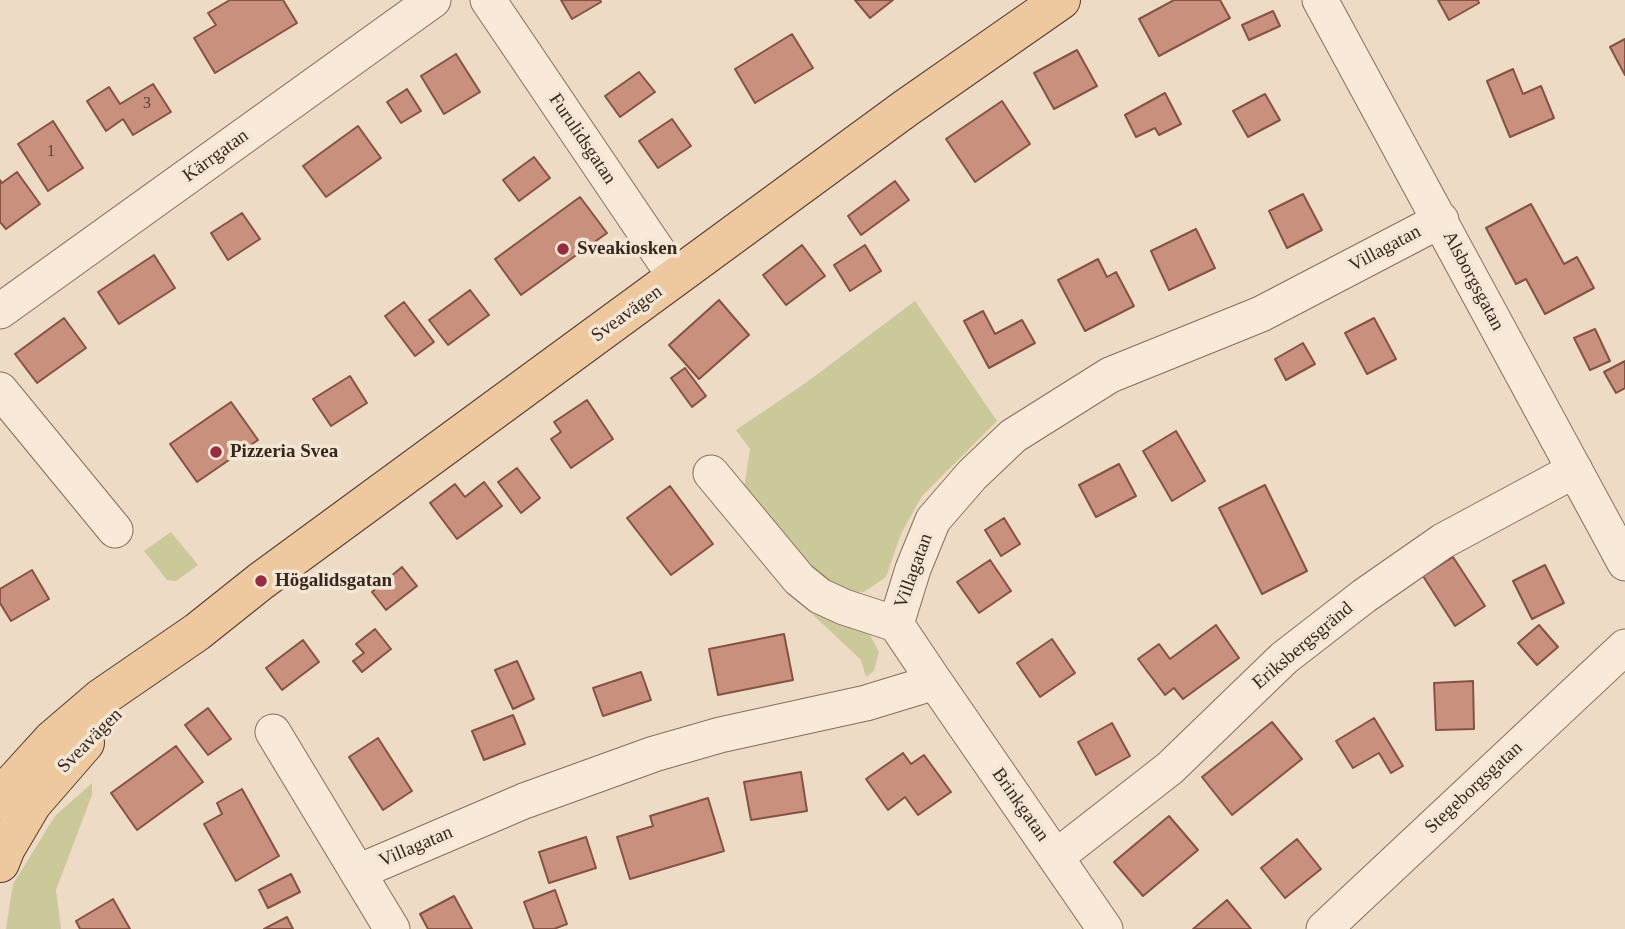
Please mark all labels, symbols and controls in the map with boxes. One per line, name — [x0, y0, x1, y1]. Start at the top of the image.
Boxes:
street label: Furulidsgatan — [543, 89, 621, 189]
house number: 3 — [143, 94, 151, 114]
street label: Kärrgatan — [179, 125, 253, 187]
house number: 1 — [47, 142, 55, 162]
street label: Villagatan — [1345, 221, 1425, 277]
street label: Alsborgsgatan — [1437, 227, 1509, 335]
place label: Sveakiosken — [577, 238, 677, 260]
marker: Sveakiosken — [555, 241, 571, 257]
street label: Sveavägen — [587, 281, 667, 347]
place label: Pizzeria Svea — [230, 441, 338, 463]
marker: Pizzeria Svea — [208, 444, 224, 460]
street label: Villagatan — [890, 530, 938, 612]
place label: Högalidsgatan — [275, 570, 392, 592]
marker: Högalidsgatan — [253, 573, 269, 589]
street label: Eriksbergsgränd — [1248, 597, 1358, 695]
street label: Sveavägen — [53, 704, 127, 778]
street label: Stegeborgsgatan — [1420, 737, 1528, 839]
street label: Brinkgatan — [986, 764, 1054, 846]
street label: Villagatan — [376, 821, 456, 873]

